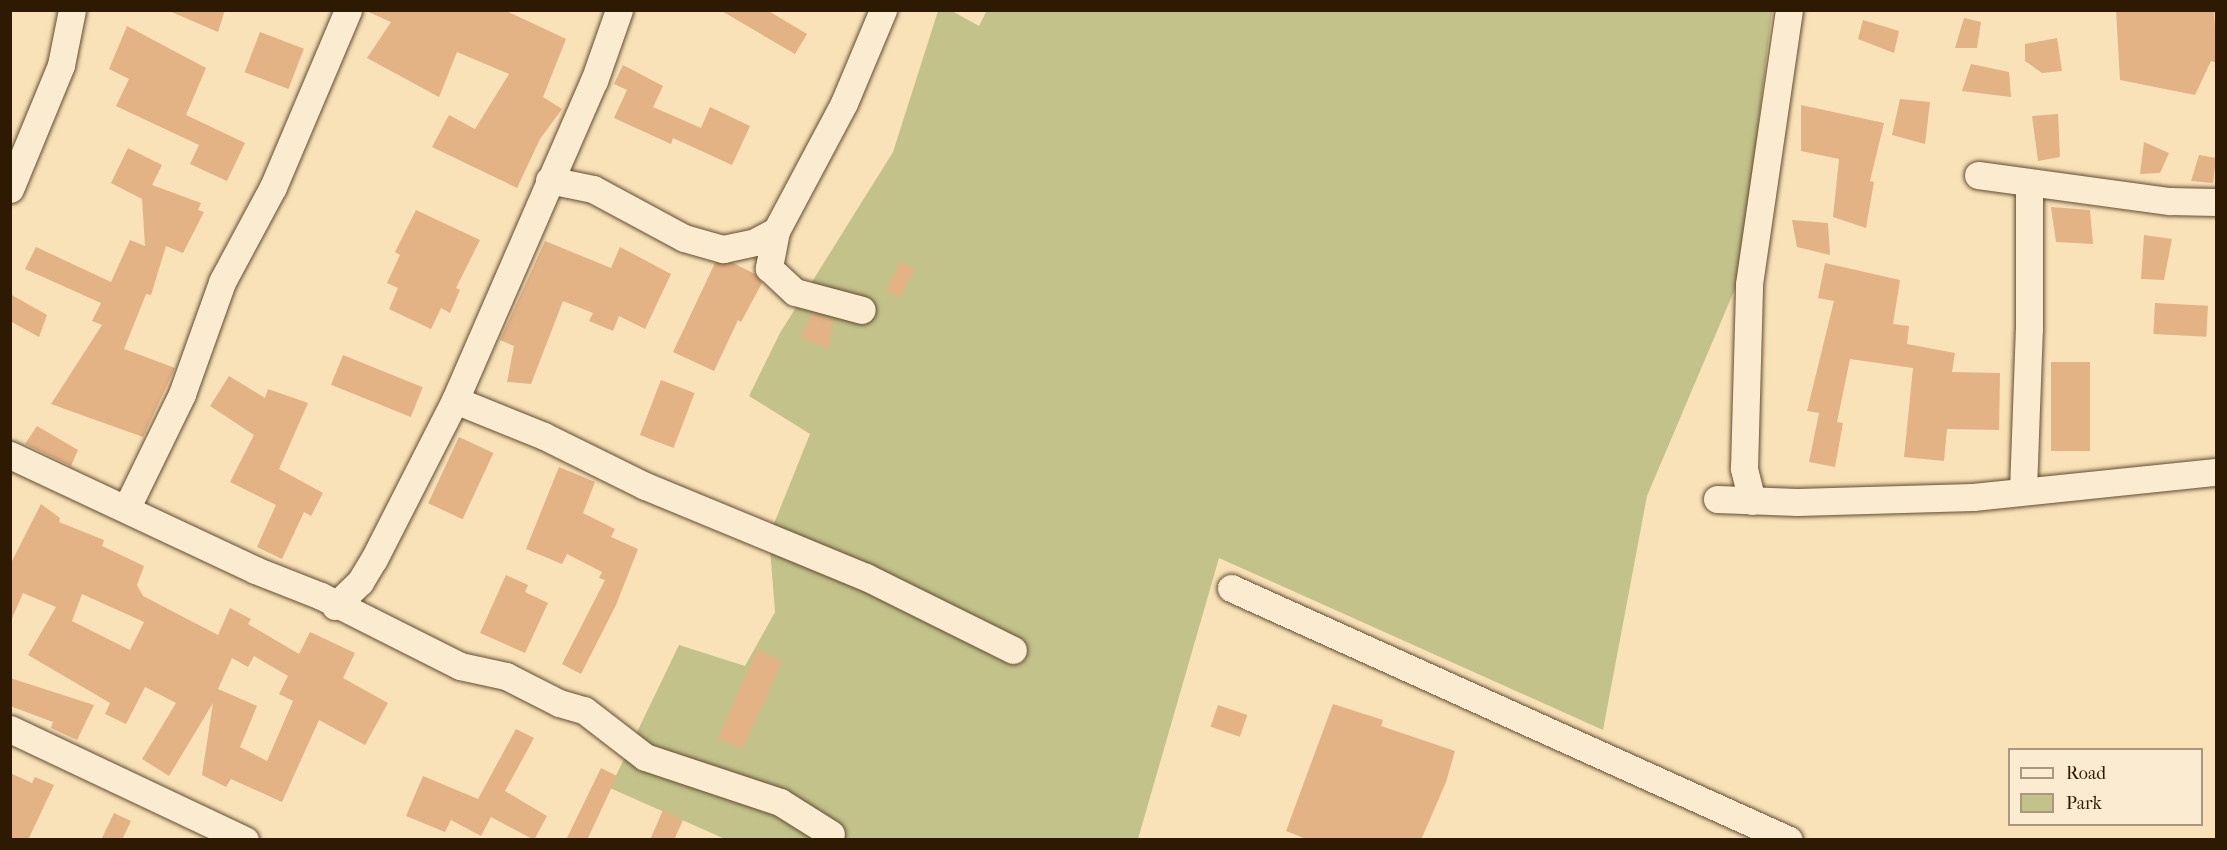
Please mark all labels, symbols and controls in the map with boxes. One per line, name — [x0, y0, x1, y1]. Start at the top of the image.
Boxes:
legend — [2008, 748, 2203, 826]
text: Road — [2066, 763, 2106, 784]
text: Park — [2066, 793, 2102, 814]

